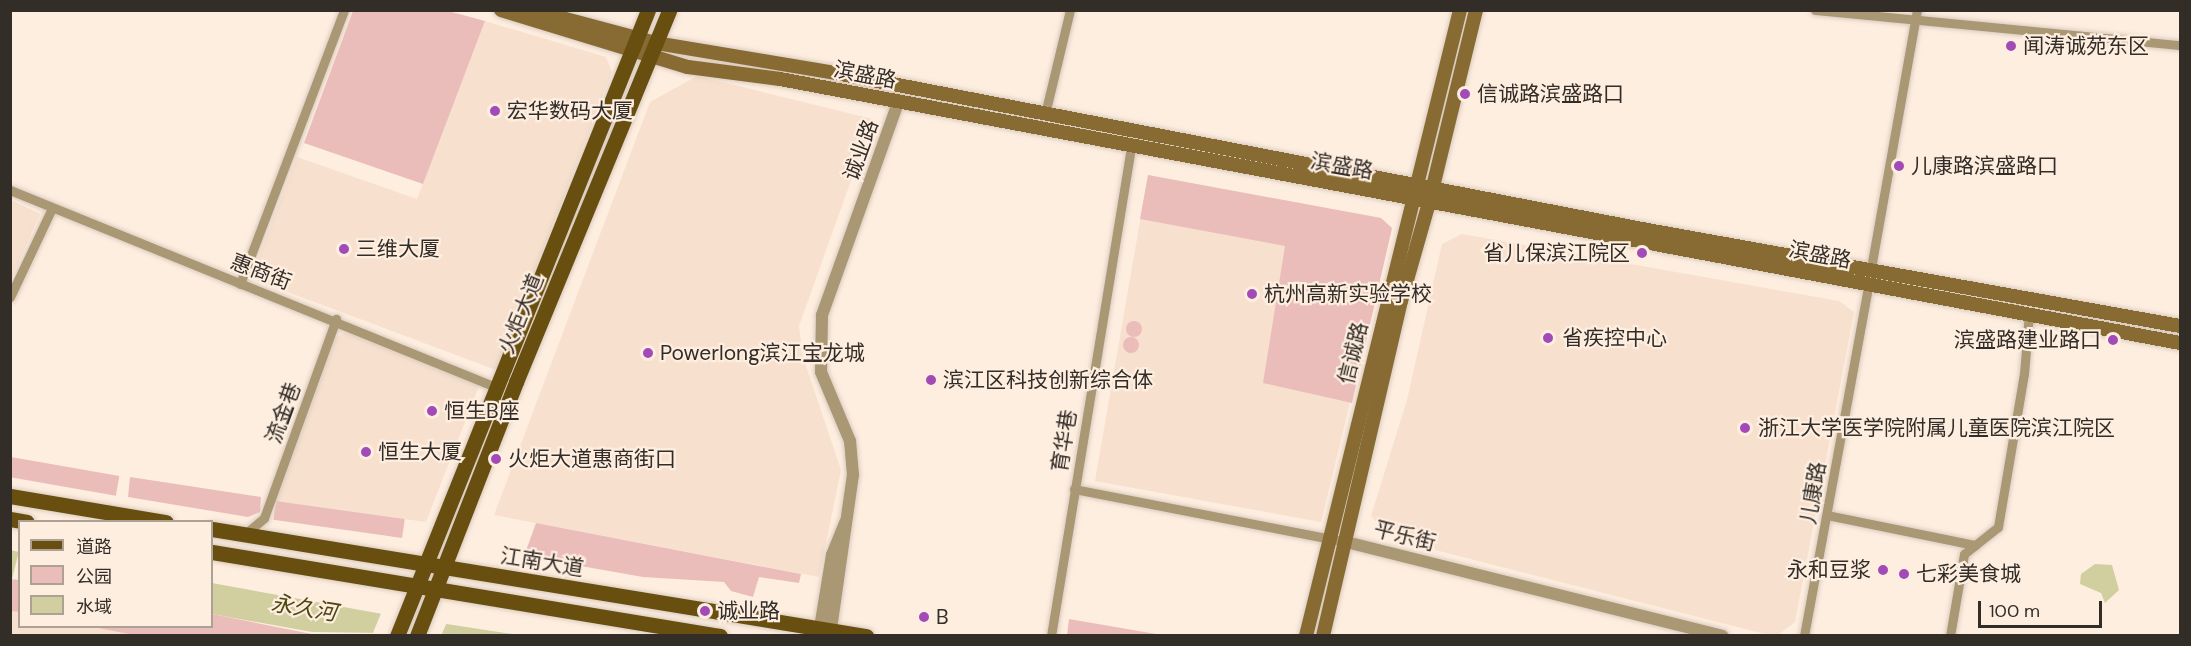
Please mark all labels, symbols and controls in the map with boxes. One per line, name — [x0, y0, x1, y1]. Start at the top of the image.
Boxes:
place label: 闻涛诚苑东区 — [2023, 33, 2149, 59]
marker: 闻涛诚苑东区 — [2004, 39, 2018, 53]
street label: 滨盛路 — [832, 57, 898, 93]
place label: 信诚路滨盛路口 — [1477, 81, 1624, 107]
marker: 信诚路滨盛路口 — [1458, 87, 1472, 101]
place label: 宏华数码大厦 — [507, 98, 633, 124]
marker: 宏华数码大厦 — [488, 104, 502, 118]
street label: 诚业路 — [838, 116, 884, 184]
street label: 滨盛路 — [1309, 148, 1375, 184]
place label: 儿康路滨盛路口 — [1911, 153, 2058, 179]
marker: 儿康路滨盛路口 — [1892, 159, 1906, 173]
place label: 三维大厦 — [356, 236, 440, 262]
street label: 滨盛路 — [1787, 237, 1853, 273]
place label: 省儿保滨江院区 — [1483, 240, 1630, 266]
marker: 三维大厦 — [337, 242, 351, 256]
marker: 省儿保滨江院区 — [1635, 246, 1649, 260]
street label: 惠商街 — [227, 249, 295, 295]
street label: 火炬大道 — [494, 270, 548, 358]
place label: 杭州高新实验学校 — [1264, 281, 1432, 307]
marker: 杭州高新实验学校 — [1245, 287, 1259, 301]
street label: 信诚路 — [1333, 319, 1373, 387]
place label: 省疾控中心 — [1562, 325, 1667, 351]
place label: 滨盛路建业路口 — [1954, 327, 2101, 353]
marker: 省疾控中心 — [1539, 329, 1557, 347]
marker: 滨盛路建业路口 — [2106, 333, 2120, 347]
place label: Powerlong滨江宝龙城 — [660, 340, 865, 366]
marker: Powerlong滨江宝龙城 — [641, 346, 655, 360]
place label: 滨江区科技创新综合体 — [943, 367, 1153, 393]
marker: 滨江区科技创新综合体 — [924, 373, 938, 387]
street label: 流金巷 — [260, 379, 306, 447]
place label: 恒生B座 — [444, 398, 520, 424]
marker: 恒生B座 — [425, 404, 439, 418]
street label: 育华巷 — [1047, 408, 1081, 474]
place label: 浙江大学医学院附属儿童医院滨江院区 — [1758, 415, 2115, 441]
marker: 浙江大学医学院附属儿童医院滨江院区 — [1736, 419, 1754, 437]
place label: 恒生大厦 — [378, 439, 462, 465]
marker: 恒生大厦 — [359, 445, 373, 459]
place label: 火炬大道惠商街口 — [508, 446, 676, 472]
marker: 火炬大道惠商街口 — [489, 452, 503, 466]
street label: 儿康路 — [1795, 460, 1831, 526]
street label: 平乐街 — [1371, 516, 1439, 556]
legend — [18, 520, 213, 628]
text: 道路 — [76, 535, 112, 559]
street label: 江南大道 — [499, 543, 585, 581]
place label: 永和豆浆 — [1787, 557, 1871, 583]
place label: 七彩美食城 — [1916, 561, 2021, 587]
marker: 永和豆浆 — [1876, 563, 1890, 577]
text: 公园 — [76, 565, 112, 589]
marker: 七彩美食城 — [1897, 567, 1911, 581]
scale bar — [1981, 589, 2106, 627]
water label: 永久河 — [269, 590, 339, 626]
text: 水域 — [76, 595, 112, 619]
place label: 诚业路 — [717, 598, 780, 624]
text: 100 m — [1989, 599, 2040, 623]
marker: 诚业路 — [698, 604, 712, 618]
place label: B — [936, 604, 949, 630]
marker: B — [917, 610, 931, 624]

